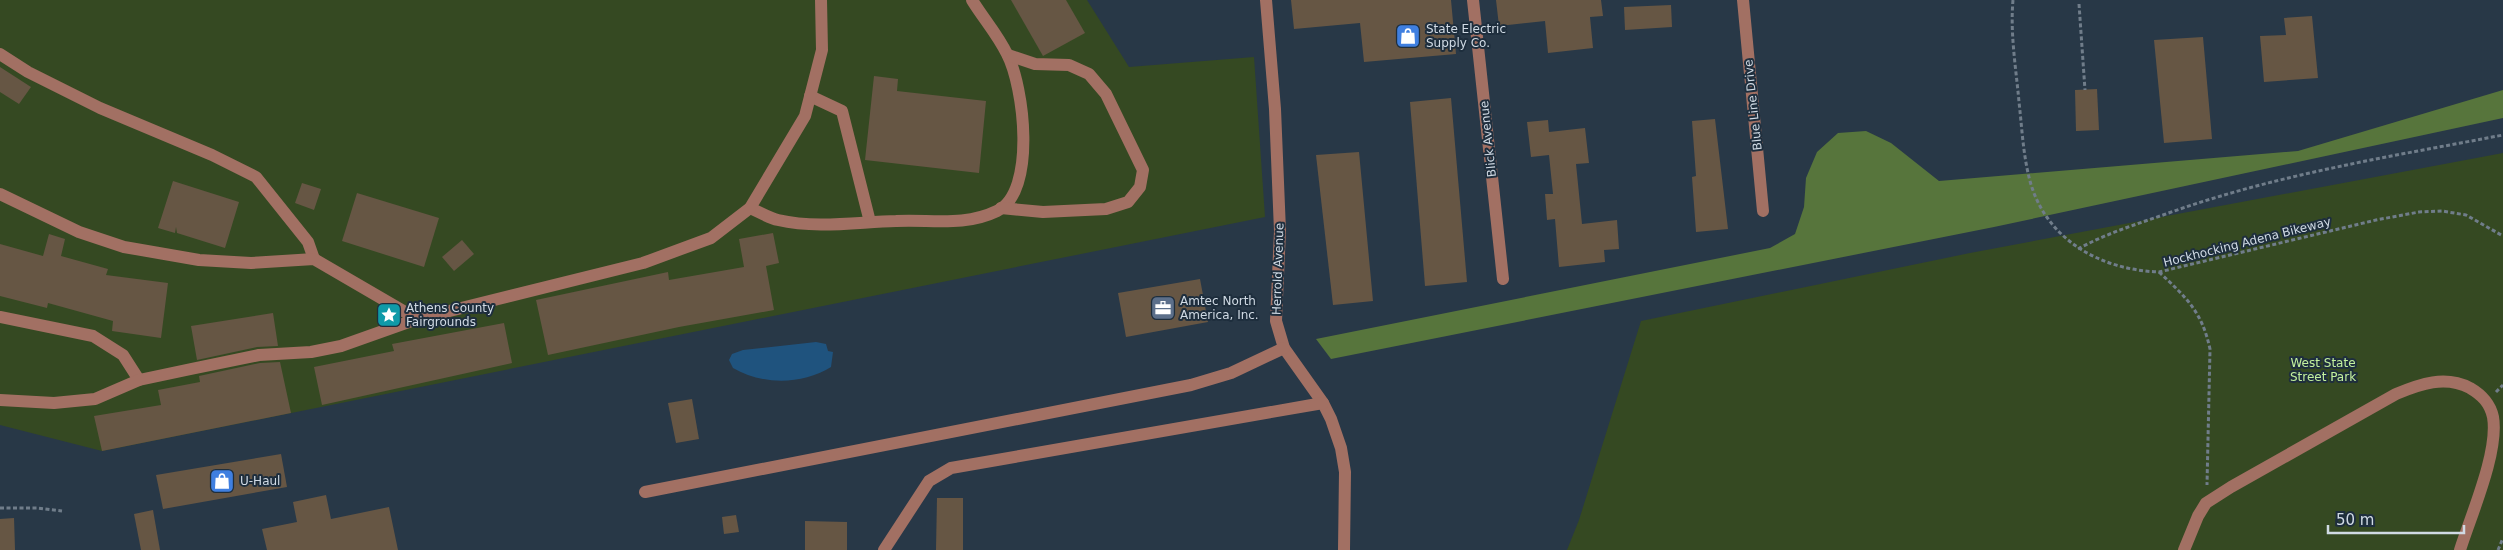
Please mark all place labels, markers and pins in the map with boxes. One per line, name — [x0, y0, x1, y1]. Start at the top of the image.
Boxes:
place label: State Electric Supply Co. — [1426, 22, 1506, 50]
shop icon: State Electric Supply Co. — [1395, 23, 1421, 49]
place label: Amtec North America, Inc. — [1180, 294, 1259, 322]
office icon: Amtec North America, Inc. — [1150, 295, 1176, 321]
place label: Athens County Fairgrounds — [406, 301, 494, 329]
place icon: Athens County Fairgrounds — [376, 302, 402, 328]
shop icon: U-Haul — [209, 468, 235, 494]
place label: U-Haul — [240, 474, 280, 488]

